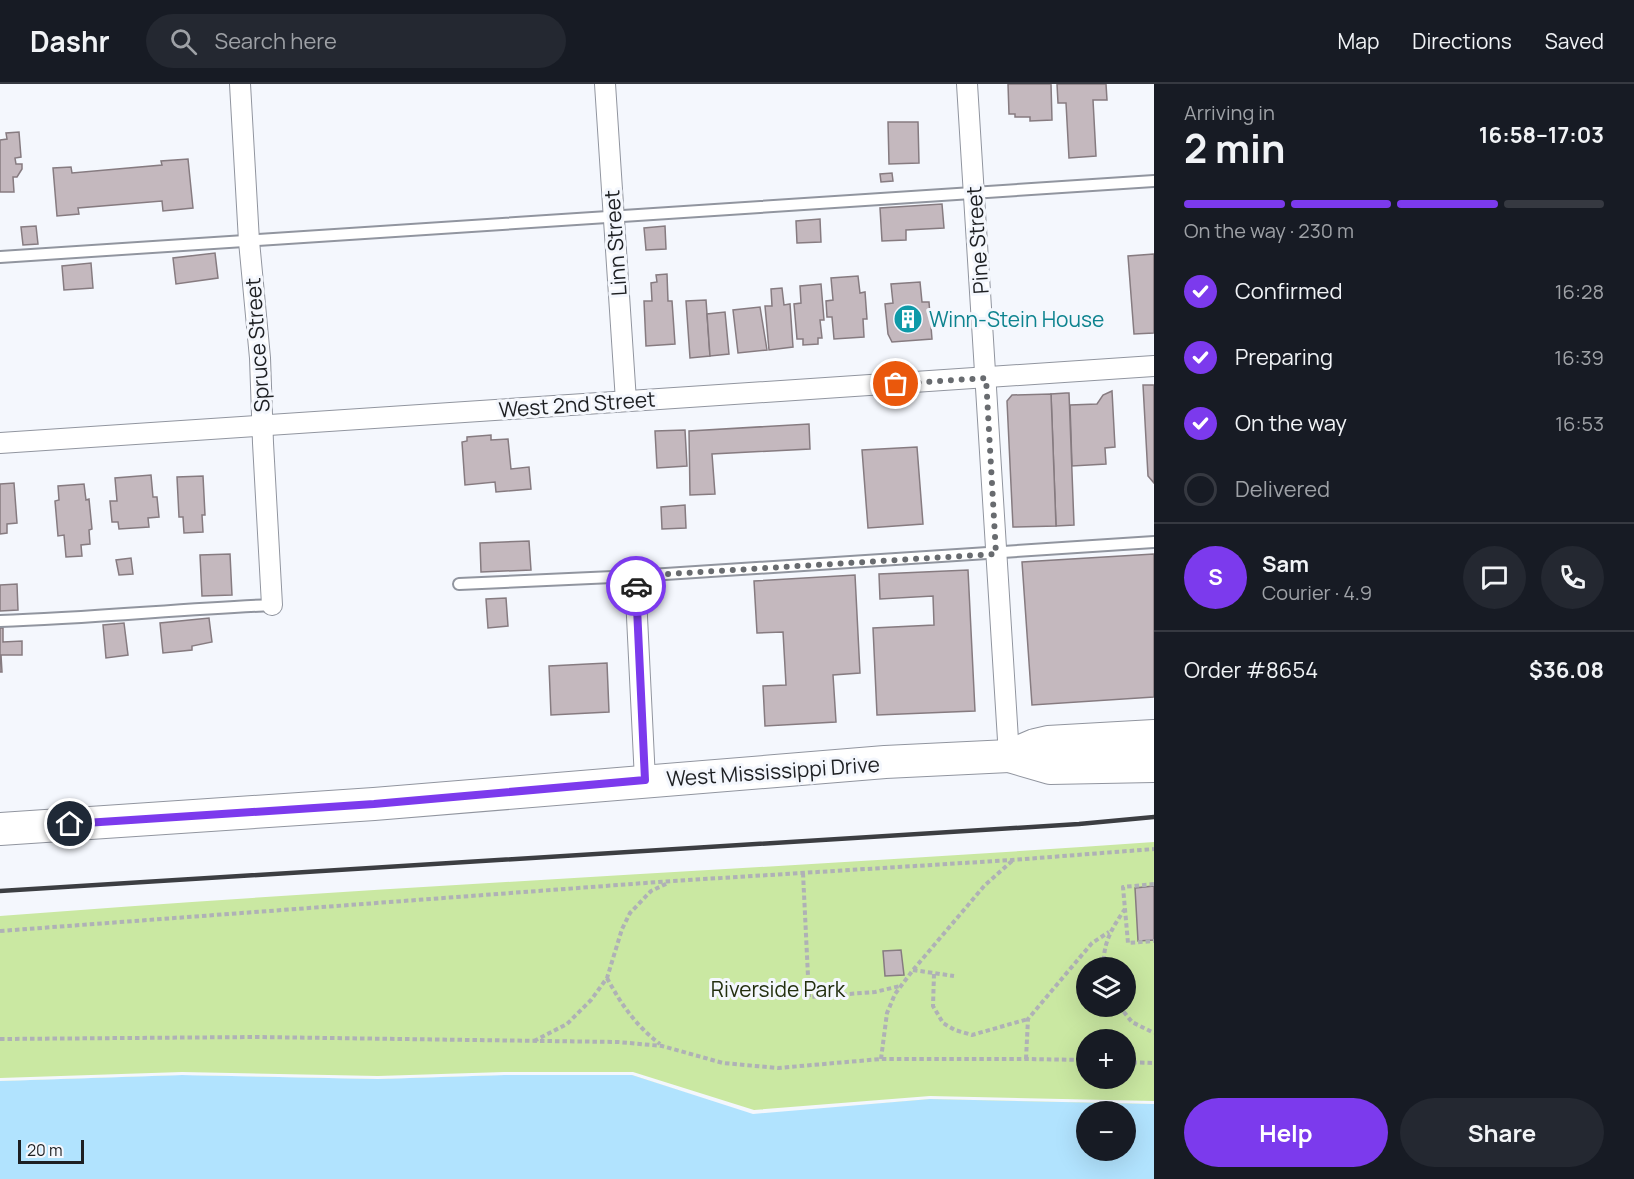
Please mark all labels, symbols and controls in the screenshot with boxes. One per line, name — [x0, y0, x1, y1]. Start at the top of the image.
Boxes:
search box — [146, 14, 566, 68]
text: Dashr — [30, 22, 110, 60]
icon: search — [167, 25, 200, 58]
text: Search here — [215, 26, 337, 56]
text: Map — [1338, 27, 1379, 55]
text: Directions — [1412, 27, 1512, 55]
text: Saved — [1545, 27, 1604, 55]
text: Arriving in — [1184, 99, 1275, 126]
text: 16:58–17:03 — [1479, 120, 1604, 150]
text: 2 min — [1184, 121, 1285, 175]
street label: Pine Street — [959, 185, 995, 295]
street label: Linn Street — [597, 189, 633, 297]
text: On the way · 230 m — [1184, 217, 1354, 244]
icon: check — [1184, 275, 1217, 308]
text: Confirmed — [1235, 276, 1343, 306]
street label: Spruce Street — [238, 277, 276, 413]
text: 16:28 — [1555, 278, 1604, 305]
building icon: Winn-Stein House — [892, 303, 924, 335]
place label: Winn-Stein House — [929, 305, 1104, 333]
icon: check — [1184, 341, 1217, 374]
text: Preparing — [1235, 342, 1333, 372]
text: 16:39 — [1554, 344, 1604, 371]
pin — [870, 358, 921, 409]
icon: bag — [879, 367, 912, 400]
street label: West 2nd Street — [498, 385, 656, 423]
icon: check — [1184, 407, 1217, 440]
text: On the way — [1235, 408, 1347, 438]
text: 16:53 — [1555, 410, 1604, 437]
text: Delivered — [1235, 474, 1330, 504]
button: chat — [1463, 546, 1526, 609]
button: phone — [1541, 546, 1604, 609]
text: Sam — [1262, 549, 1309, 579]
courier — [606, 556, 666, 616]
text: S — [1208, 562, 1223, 592]
icon: car — [620, 570, 653, 603]
text: Courier · 4.9 — [1262, 579, 1372, 606]
text: Order #8654 — [1184, 655, 1318, 685]
text: $36.08 — [1529, 655, 1604, 685]
street label: West Mississippi Drive — [665, 750, 881, 792]
pin — [44, 798, 95, 849]
icon: home — [53, 807, 86, 840]
map controls — [1076, 957, 1136, 1161]
button: layers — [1076, 957, 1136, 1017]
park label: Riverside Park — [711, 975, 846, 1003]
button: + — [1076, 1029, 1136, 1089]
button: Help — [1184, 1098, 1388, 1167]
button: Share — [1400, 1098, 1604, 1167]
button: − — [1076, 1101, 1136, 1161]
scale bar — [18, 1137, 84, 1164]
text: 20 m — [27, 1139, 63, 1161]

